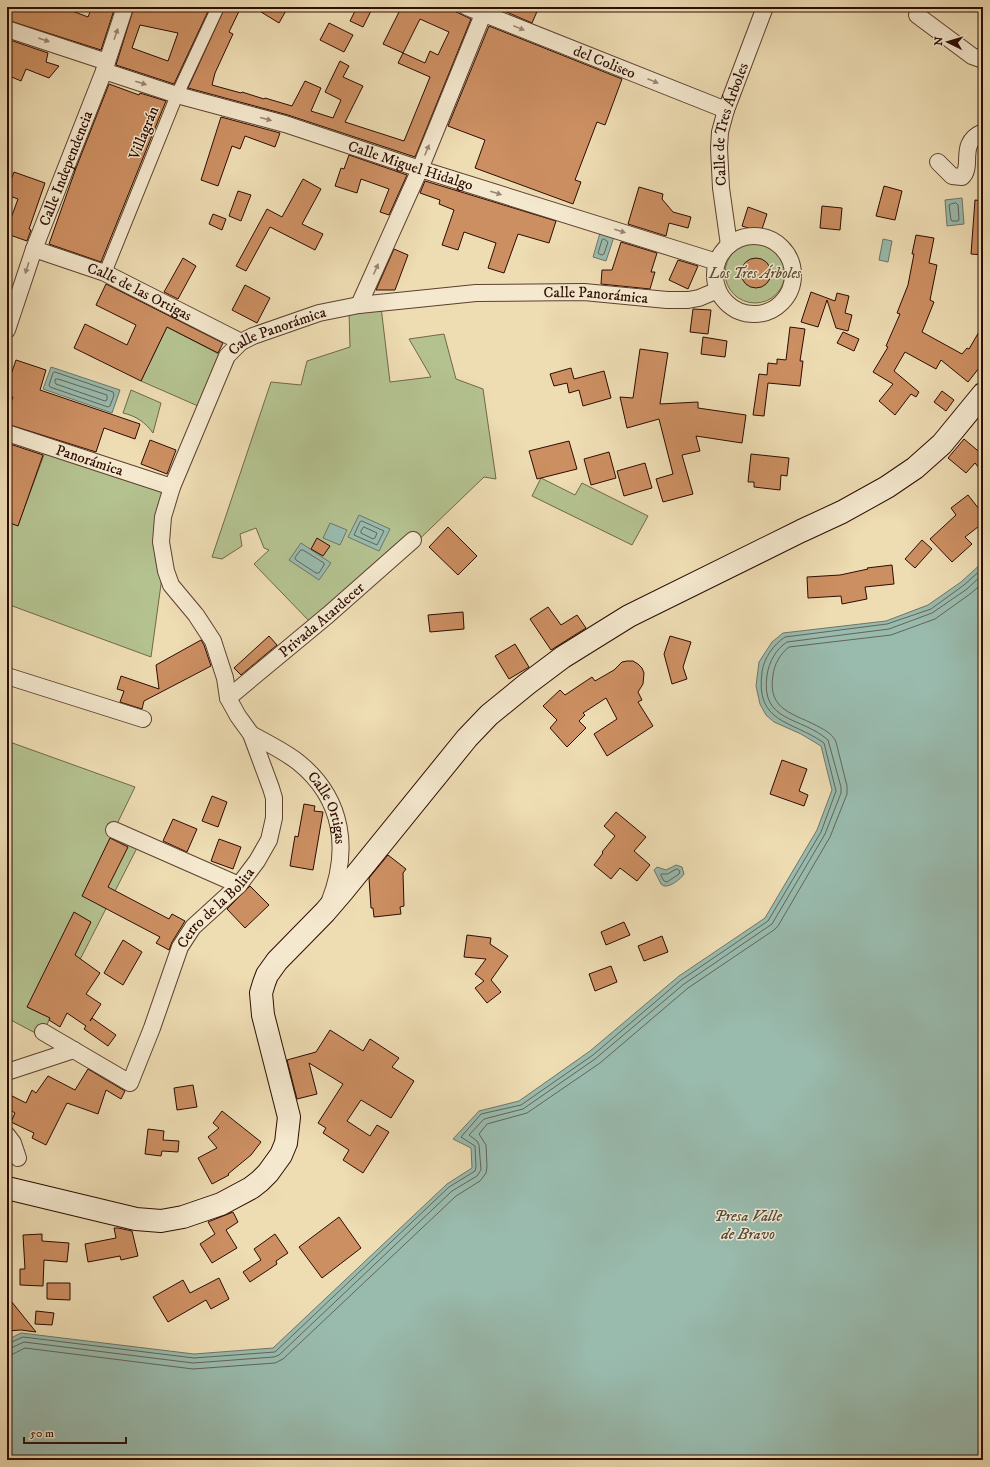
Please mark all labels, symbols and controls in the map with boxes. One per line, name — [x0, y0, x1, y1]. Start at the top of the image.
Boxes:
north arrow — [928, 22, 968, 62]
one-way arrow — [514, 25, 525, 31]
one-way arrow — [113, 28, 119, 40]
text: N — [932, 36, 946, 46]
one-way arrow — [39, 38, 51, 44]
street label: del Coliseo — [571, 41, 639, 83]
street label: Calle de Tres Árboles — [709, 60, 753, 186]
one-way arrow — [647, 78, 659, 84]
one-way arrow — [135, 80, 147, 86]
street label: Villagrán — [124, 103, 163, 163]
street label: Calle Independencia — [34, 107, 97, 229]
one-way arrow — [259, 116, 272, 122]
street label: Calle Miguel Hidalgo — [346, 136, 476, 195]
one-way arrow — [425, 144, 431, 156]
one-way arrow — [490, 190, 502, 196]
one-way arrow — [614, 228, 626, 234]
street label: Calle de las Ortigas — [85, 258, 195, 325]
one-way arrow — [24, 262, 30, 274]
one-way arrow — [373, 263, 379, 275]
park label: Los Tres Árboles — [708, 264, 801, 283]
street label: Calle Panorámica — [543, 282, 650, 308]
street label: Calle Panorámica — [224, 302, 328, 359]
street label: Panorámica — [53, 440, 127, 480]
street label: Privada Atardecer — [275, 578, 369, 661]
street label: Calle Ortigas — [304, 767, 350, 845]
street label: Cerro de la Bolita — [172, 863, 259, 952]
water label: Presa Valle de Bravo — [714, 1206, 782, 1244]
scale bar — [24, 1419, 126, 1445]
text: 50 m — [30, 1426, 54, 1441]

